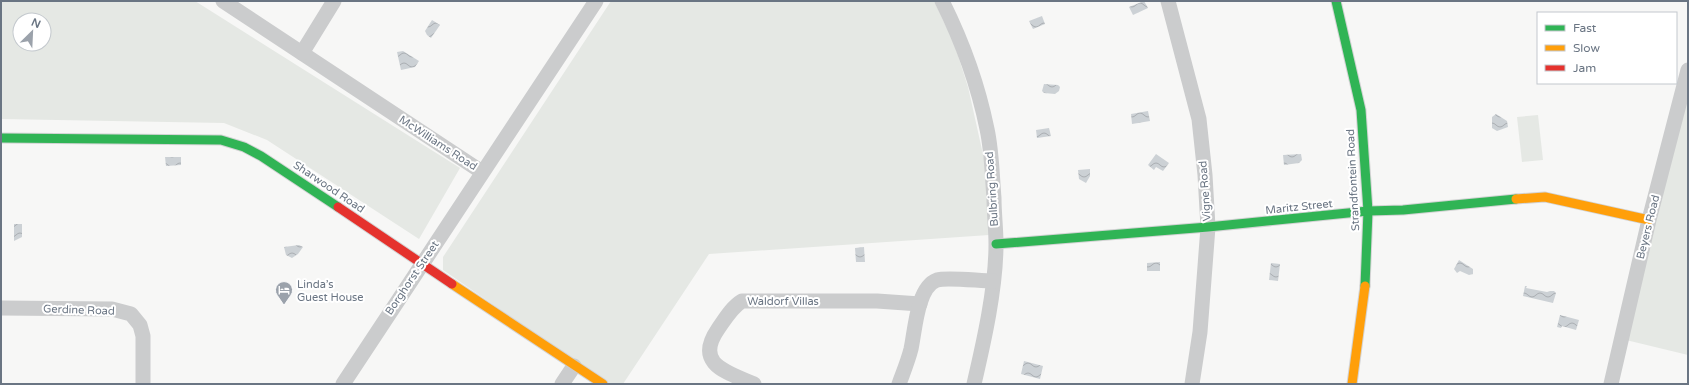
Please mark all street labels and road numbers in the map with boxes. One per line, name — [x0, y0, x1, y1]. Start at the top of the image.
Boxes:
street label: McWilliams Road — [397, 113, 479, 173]
street label: Strandfontein Road — [1344, 129, 1362, 231]
street label: Bulbring Road — [983, 151, 1001, 227]
street label: Sharwood Road — [291, 158, 367, 216]
street label: Vigne Road — [1196, 160, 1214, 222]
street label: Beyers Road — [1634, 193, 1662, 260]
street label: Maritz Street — [1265, 197, 1333, 217]
street label: Borghorst Street — [382, 238, 442, 318]
street label: Waldorf Villas — [747, 295, 819, 308]
street label: Gerdine Road — [43, 302, 115, 318]

